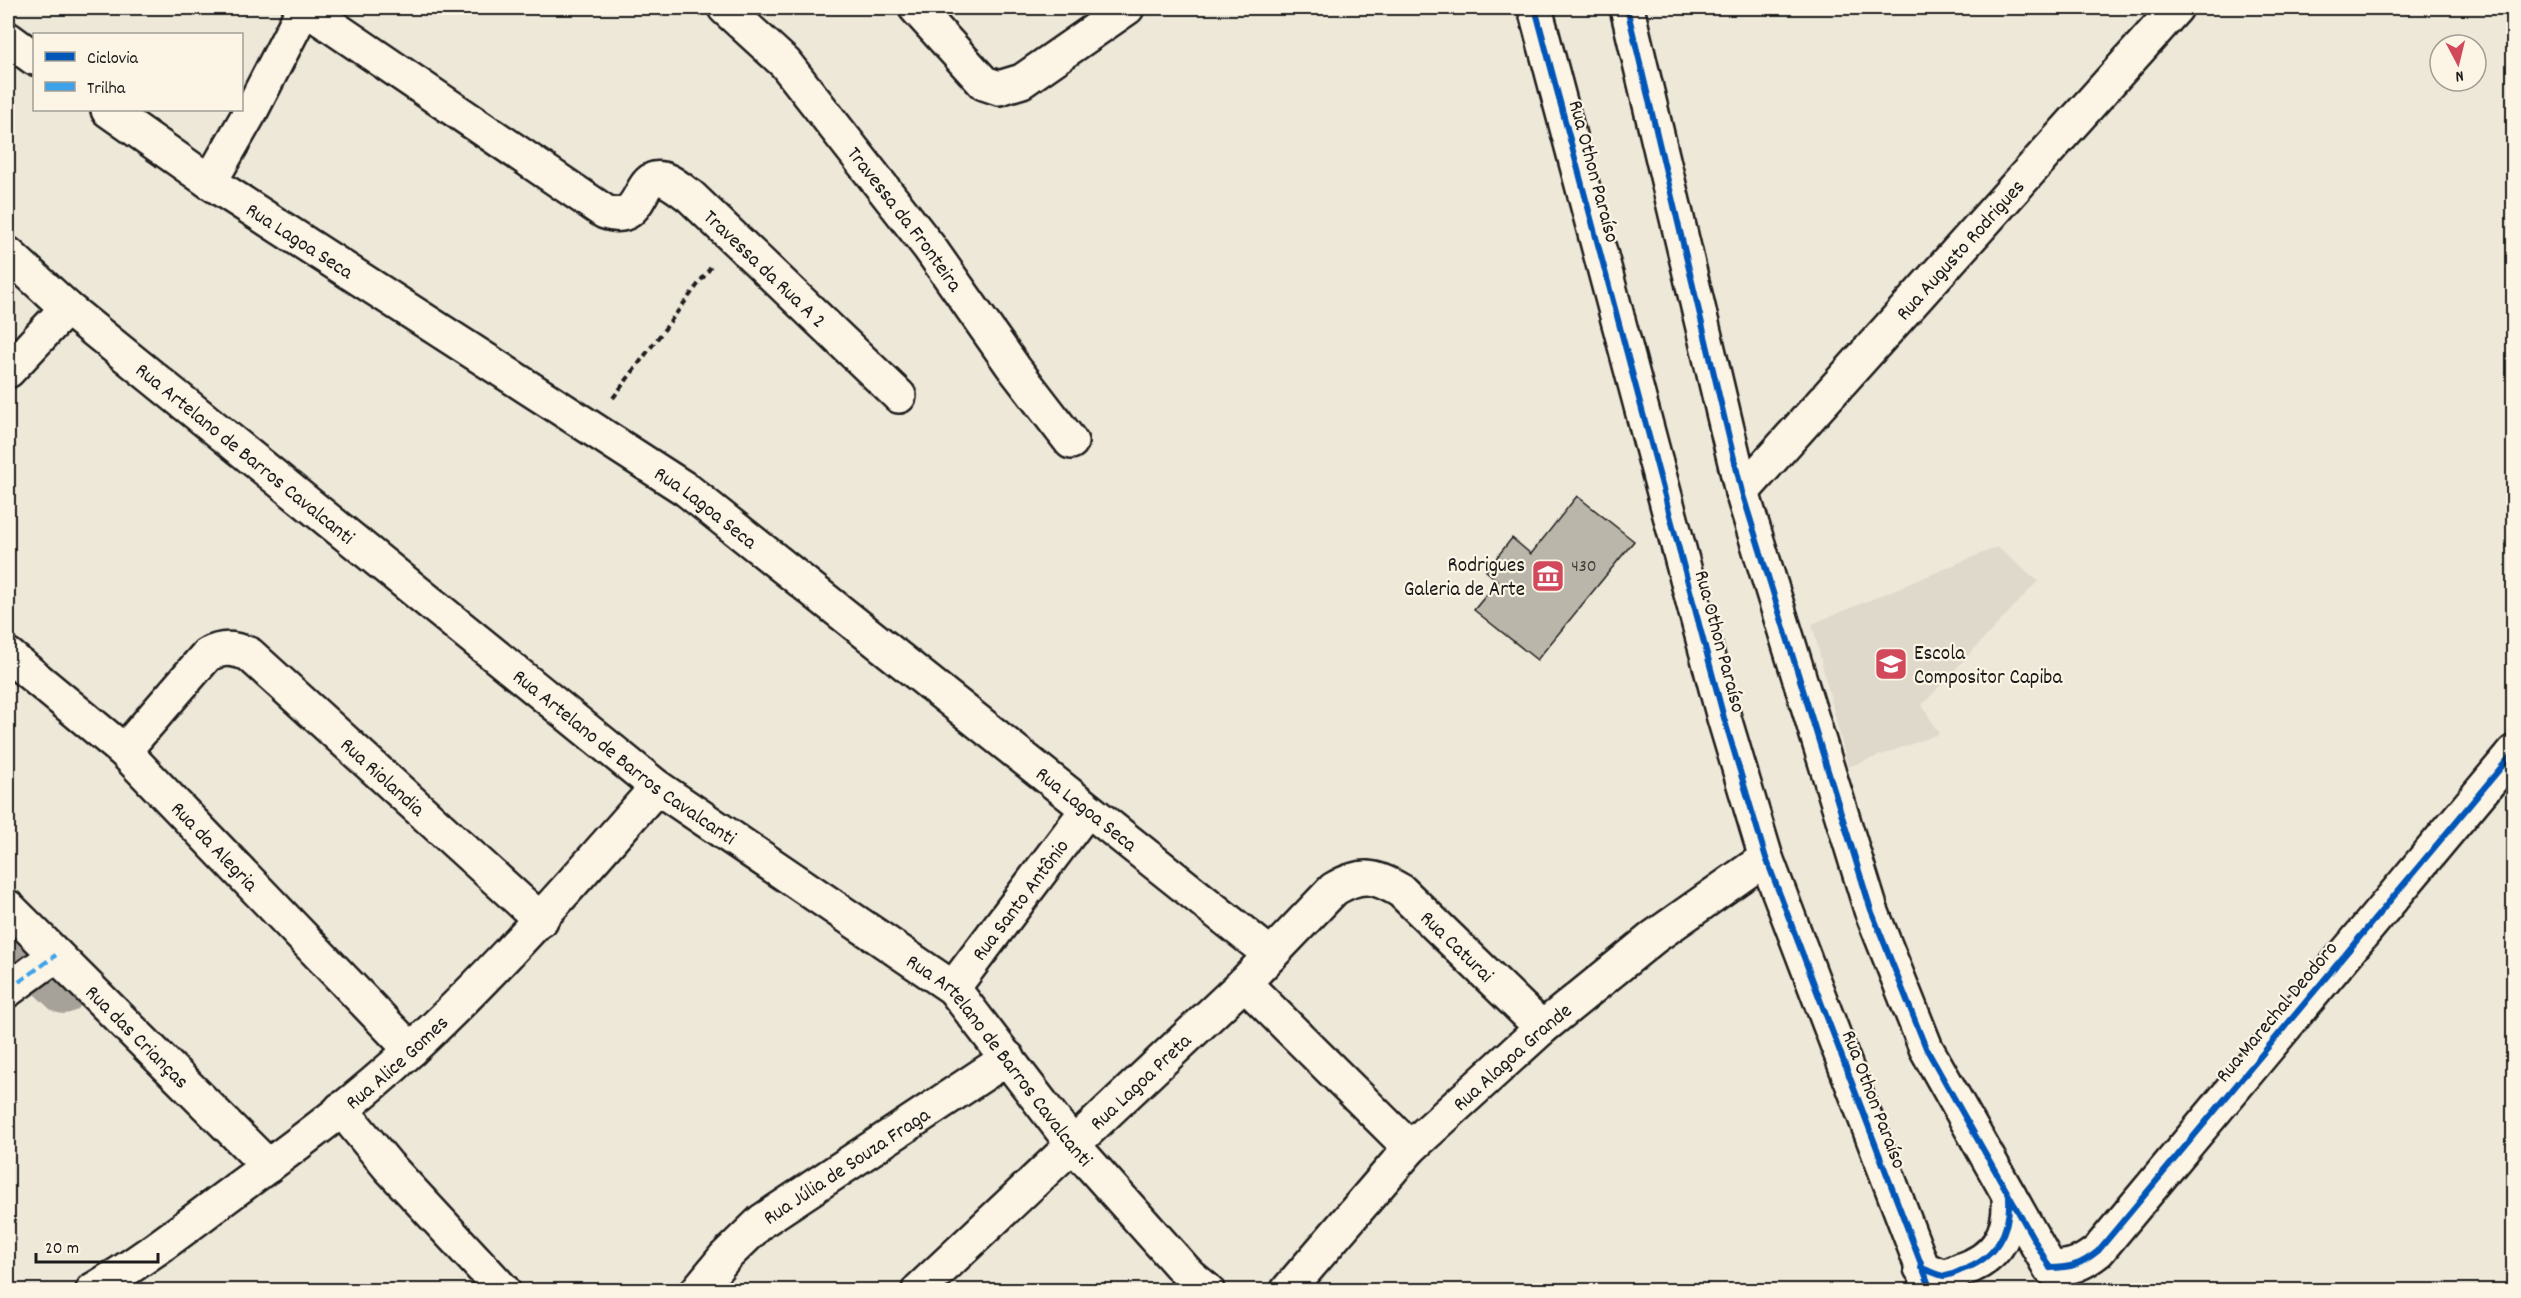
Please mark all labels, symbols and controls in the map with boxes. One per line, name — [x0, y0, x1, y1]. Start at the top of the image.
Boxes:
legend — [33, 33, 243, 111]
north arrow — [2428, 33, 2488, 93]
text: Ciclovia — [87, 47, 139, 72]
text: N — [2454, 64, 2465, 87]
text: Trilha — [87, 77, 126, 102]
street label: Rua Othon Paraíso — [1559, 97, 1626, 246]
street label: Travessa da Fronteira — [838, 141, 969, 300]
street label: Rua Augusto Rodrigues — [1890, 174, 2033, 329]
street label: Rua Lagoa Seca — [239, 197, 359, 289]
street label: Travessa da Rua A 2 — [695, 204, 832, 337]
street label: Rua Artelano de Barros Cavalcanti — [128, 357, 360, 554]
street label: Rua Lagoa Seca — [647, 460, 763, 559]
place label: Rodrigues Galeria de Arte — [1404, 552, 1525, 606]
house number: 430 — [1571, 555, 1597, 580]
museum icon: Rodrigues Galeria de Arte — [1530, 558, 1566, 594]
street label: Rua Othon Paraíso — [1685, 567, 1752, 716]
place label: Escola Compositor Capiba — [1914, 640, 2063, 694]
school or university icon: Escola Compositor Capiba — [1873, 646, 1909, 682]
street label: Rua Artelano de Barros Cavalcanti — [505, 663, 741, 854]
street label: Rua Riolandia — [332, 732, 431, 826]
street label: Rua Lagoa Seca — [1028, 761, 1143, 861]
street label: Rua da Alegria — [162, 796, 264, 901]
street label: Rua Santo Antônio — [966, 834, 1078, 968]
street label: Rua Caturai — [1412, 905, 1499, 991]
street label: Rua Marechal Deodoro — [2210, 936, 2347, 1090]
street label: Rua Artelano de Barros Cavalcanti — [899, 948, 1098, 1175]
street label: Rua das Crianças — [77, 980, 194, 1097]
street label: Rua Alagoa Grande — [1447, 997, 1580, 1120]
street label: Rua Alice Gomes — [340, 1010, 457, 1119]
street label: Rua Othon Paraíso — [1832, 1026, 1912, 1174]
street label: Rua Lagoa Preta — [1085, 1027, 1200, 1139]
street label: Rua Júlia de Souza Fraga — [758, 1101, 938, 1234]
scale bar — [36, 1226, 158, 1264]
text: 20 m — [45, 1237, 79, 1262]

